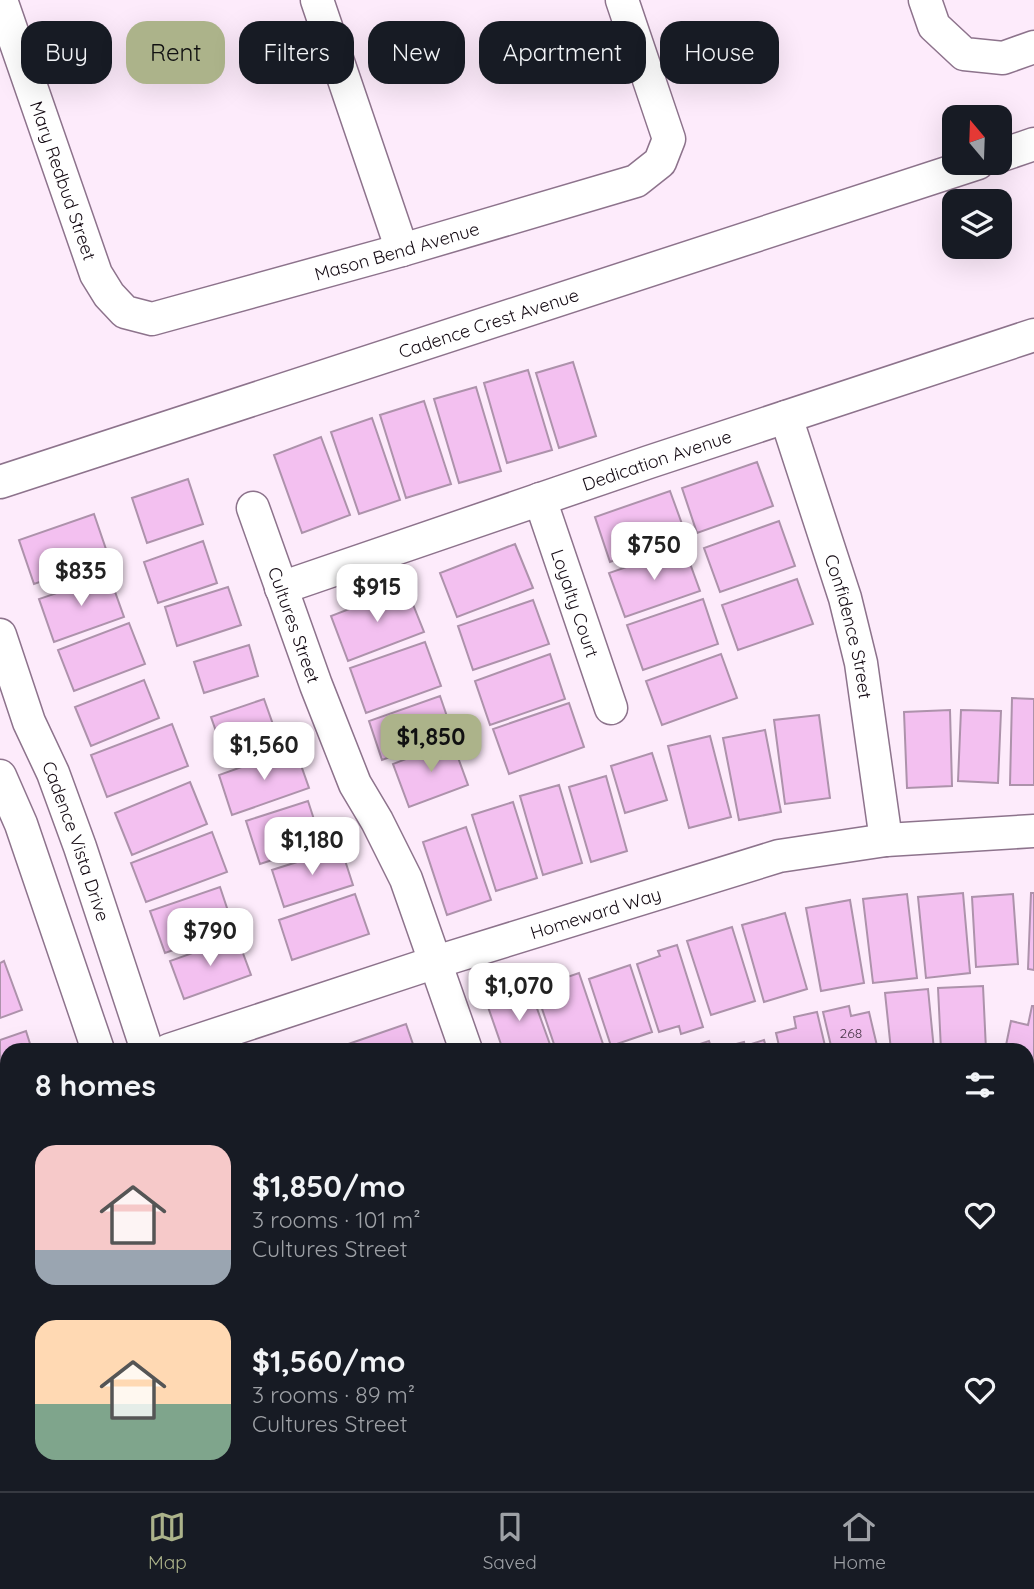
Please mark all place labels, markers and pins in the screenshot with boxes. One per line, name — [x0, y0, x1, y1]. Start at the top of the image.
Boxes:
pin: $750 — [613, 522, 695, 582]
pin: $835 — [40, 548, 122, 608]
pin: $915 — [336, 564, 418, 624]
pin: $1,850 — [374, 714, 488, 774]
pin: $1,560 — [207, 722, 321, 782]
pin: $1,180 — [255, 818, 369, 877]
pin: $790 — [169, 908, 251, 968]
pin: $1,070 — [462, 964, 576, 1023]

